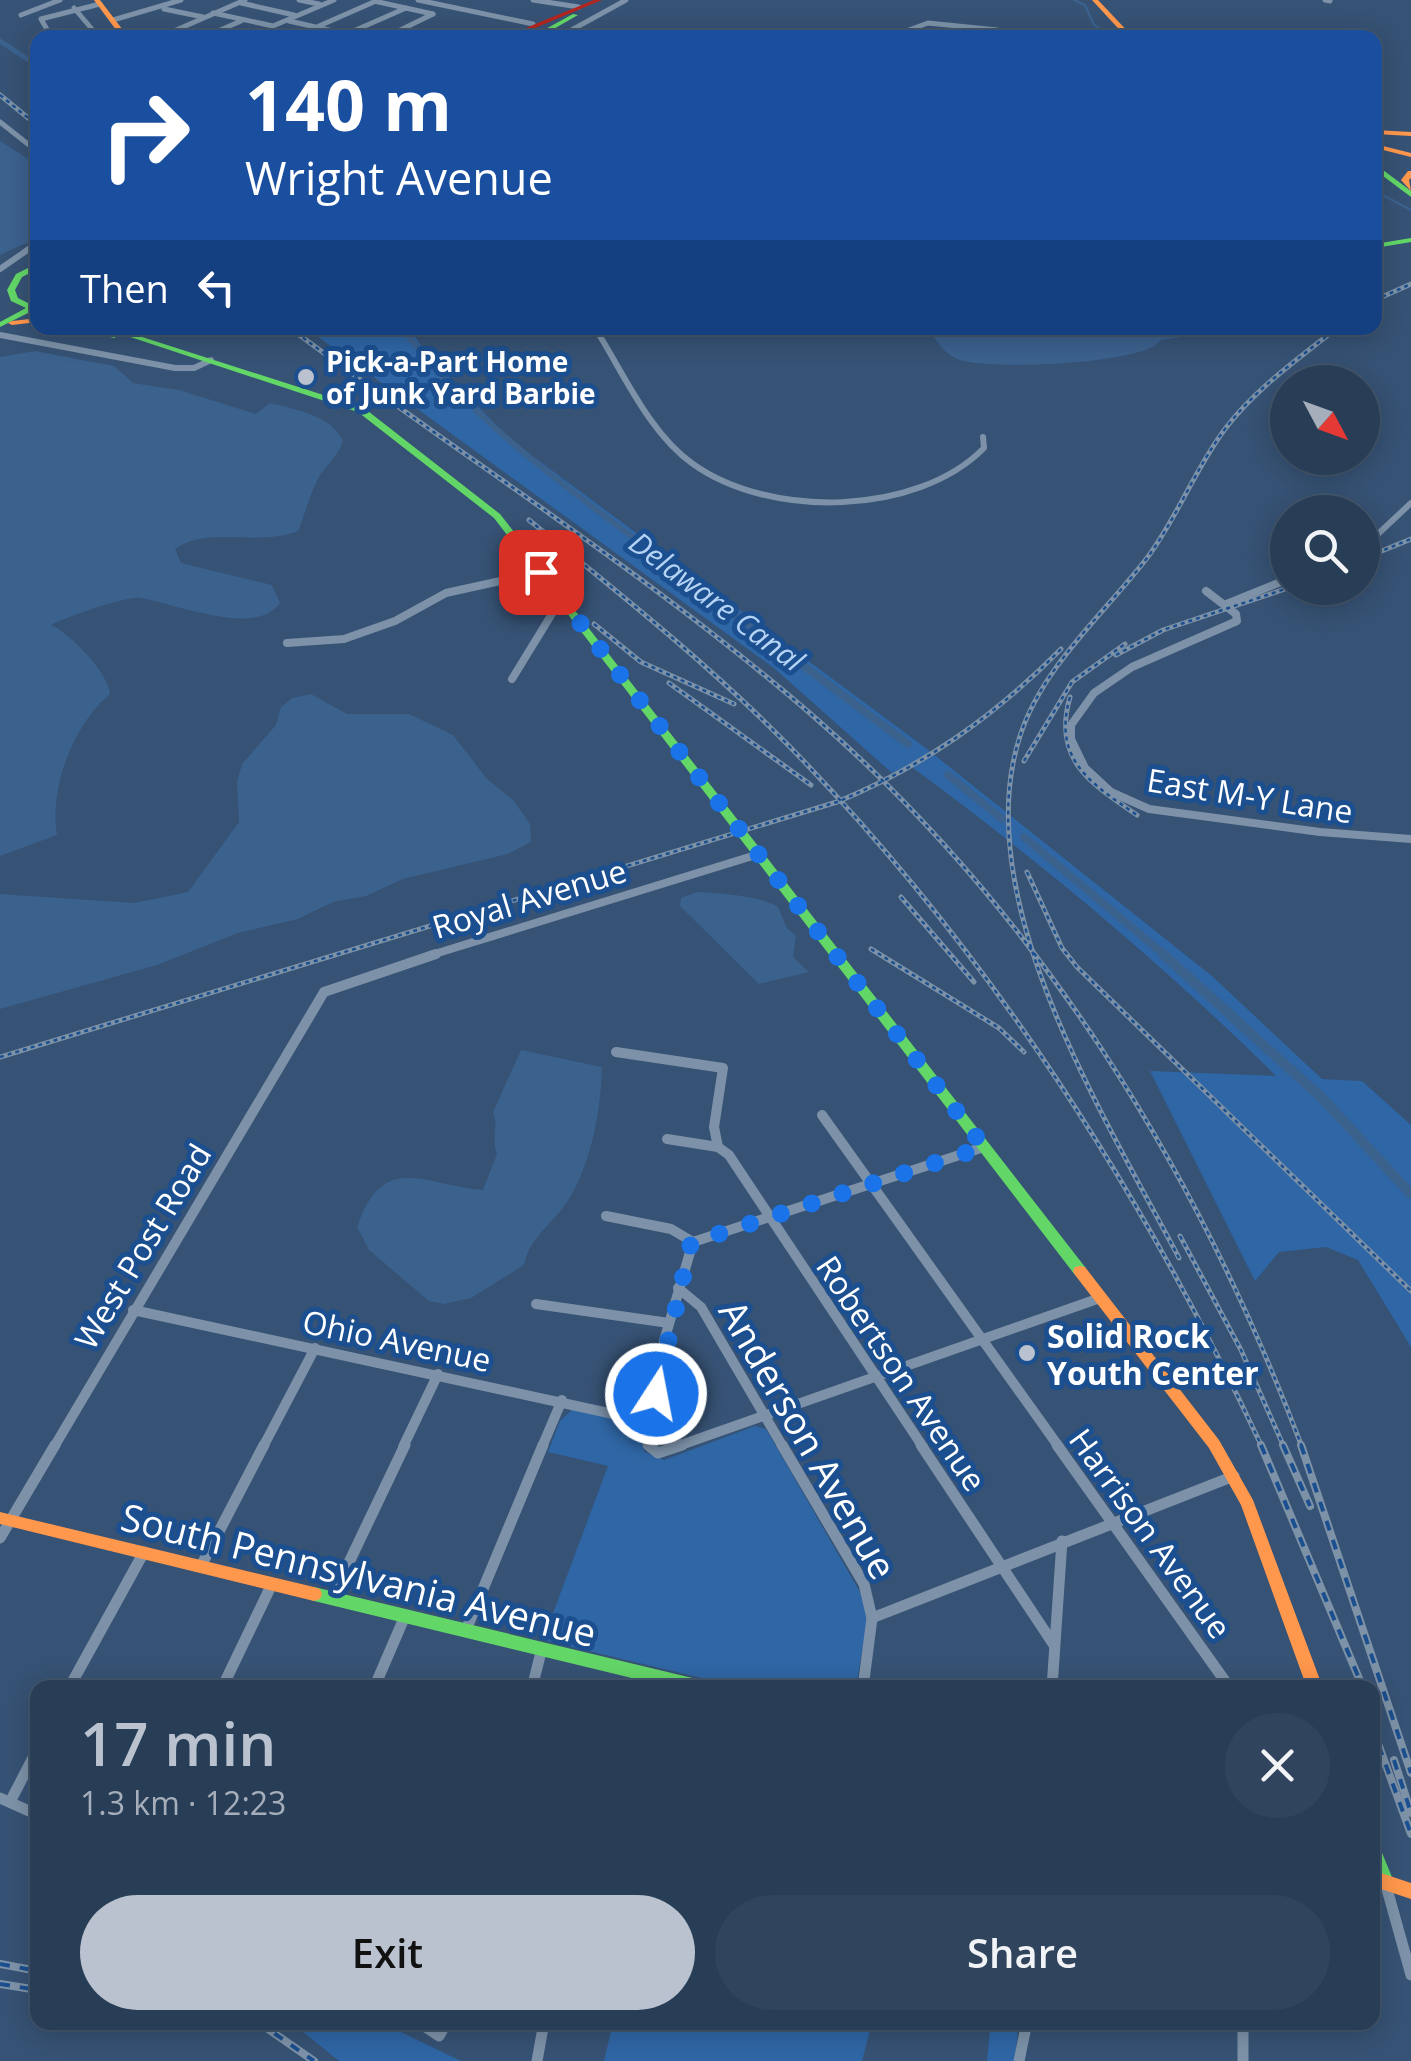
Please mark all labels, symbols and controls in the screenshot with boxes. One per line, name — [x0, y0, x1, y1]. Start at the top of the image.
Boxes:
text: 140 m — [245, 56, 452, 152]
icon: right — [80, 70, 210, 200]
text: Wright Avenue — [245, 147, 553, 208]
icon: left — [189, 260, 244, 315]
text: Then — [80, 262, 169, 314]
place label: Pick-a-Part Home of Junk Yard Barbie — [326, 342, 596, 412]
north arrow — [1270, 365, 1380, 475]
map controls — [1270, 365, 1380, 605]
marker: Pick-a-Part Home of Junk Yard Barbie — [295, 366, 317, 388]
button: search — [1270, 495, 1380, 605]
water label: Delaware Canal — [621, 522, 814, 681]
pin — [499, 530, 584, 615]
icon: arrive — [514, 545, 569, 600]
street label: East M-Y Lane — [1144, 758, 1356, 832]
street label: Royal Avenue — [427, 848, 631, 948]
street label: West Post Road — [64, 1135, 220, 1357]
street label: Robertson Avenue — [807, 1247, 997, 1499]
street label: Anderson Avenue — [708, 1290, 910, 1588]
street label: Ohio Avenue — [299, 1299, 495, 1381]
place label: Solid Rock Youth Center — [1047, 1314, 1259, 1394]
position arrow — [604, 1342, 708, 1446]
marker: Solid Rock Youth Center — [1016, 1342, 1038, 1364]
street label: Harrison Avenue — [1060, 1419, 1242, 1647]
street label: South Pennsylvania Avenue — [116, 1490, 602, 1658]
text: 17 min — [80, 1702, 276, 1784]
button: close — [1225, 1713, 1330, 1818]
text: 1.3 km · 12:23 — [80, 1781, 286, 1824]
button: Exit — [80, 1895, 695, 2010]
button: Share — [715, 1895, 1330, 2010]

